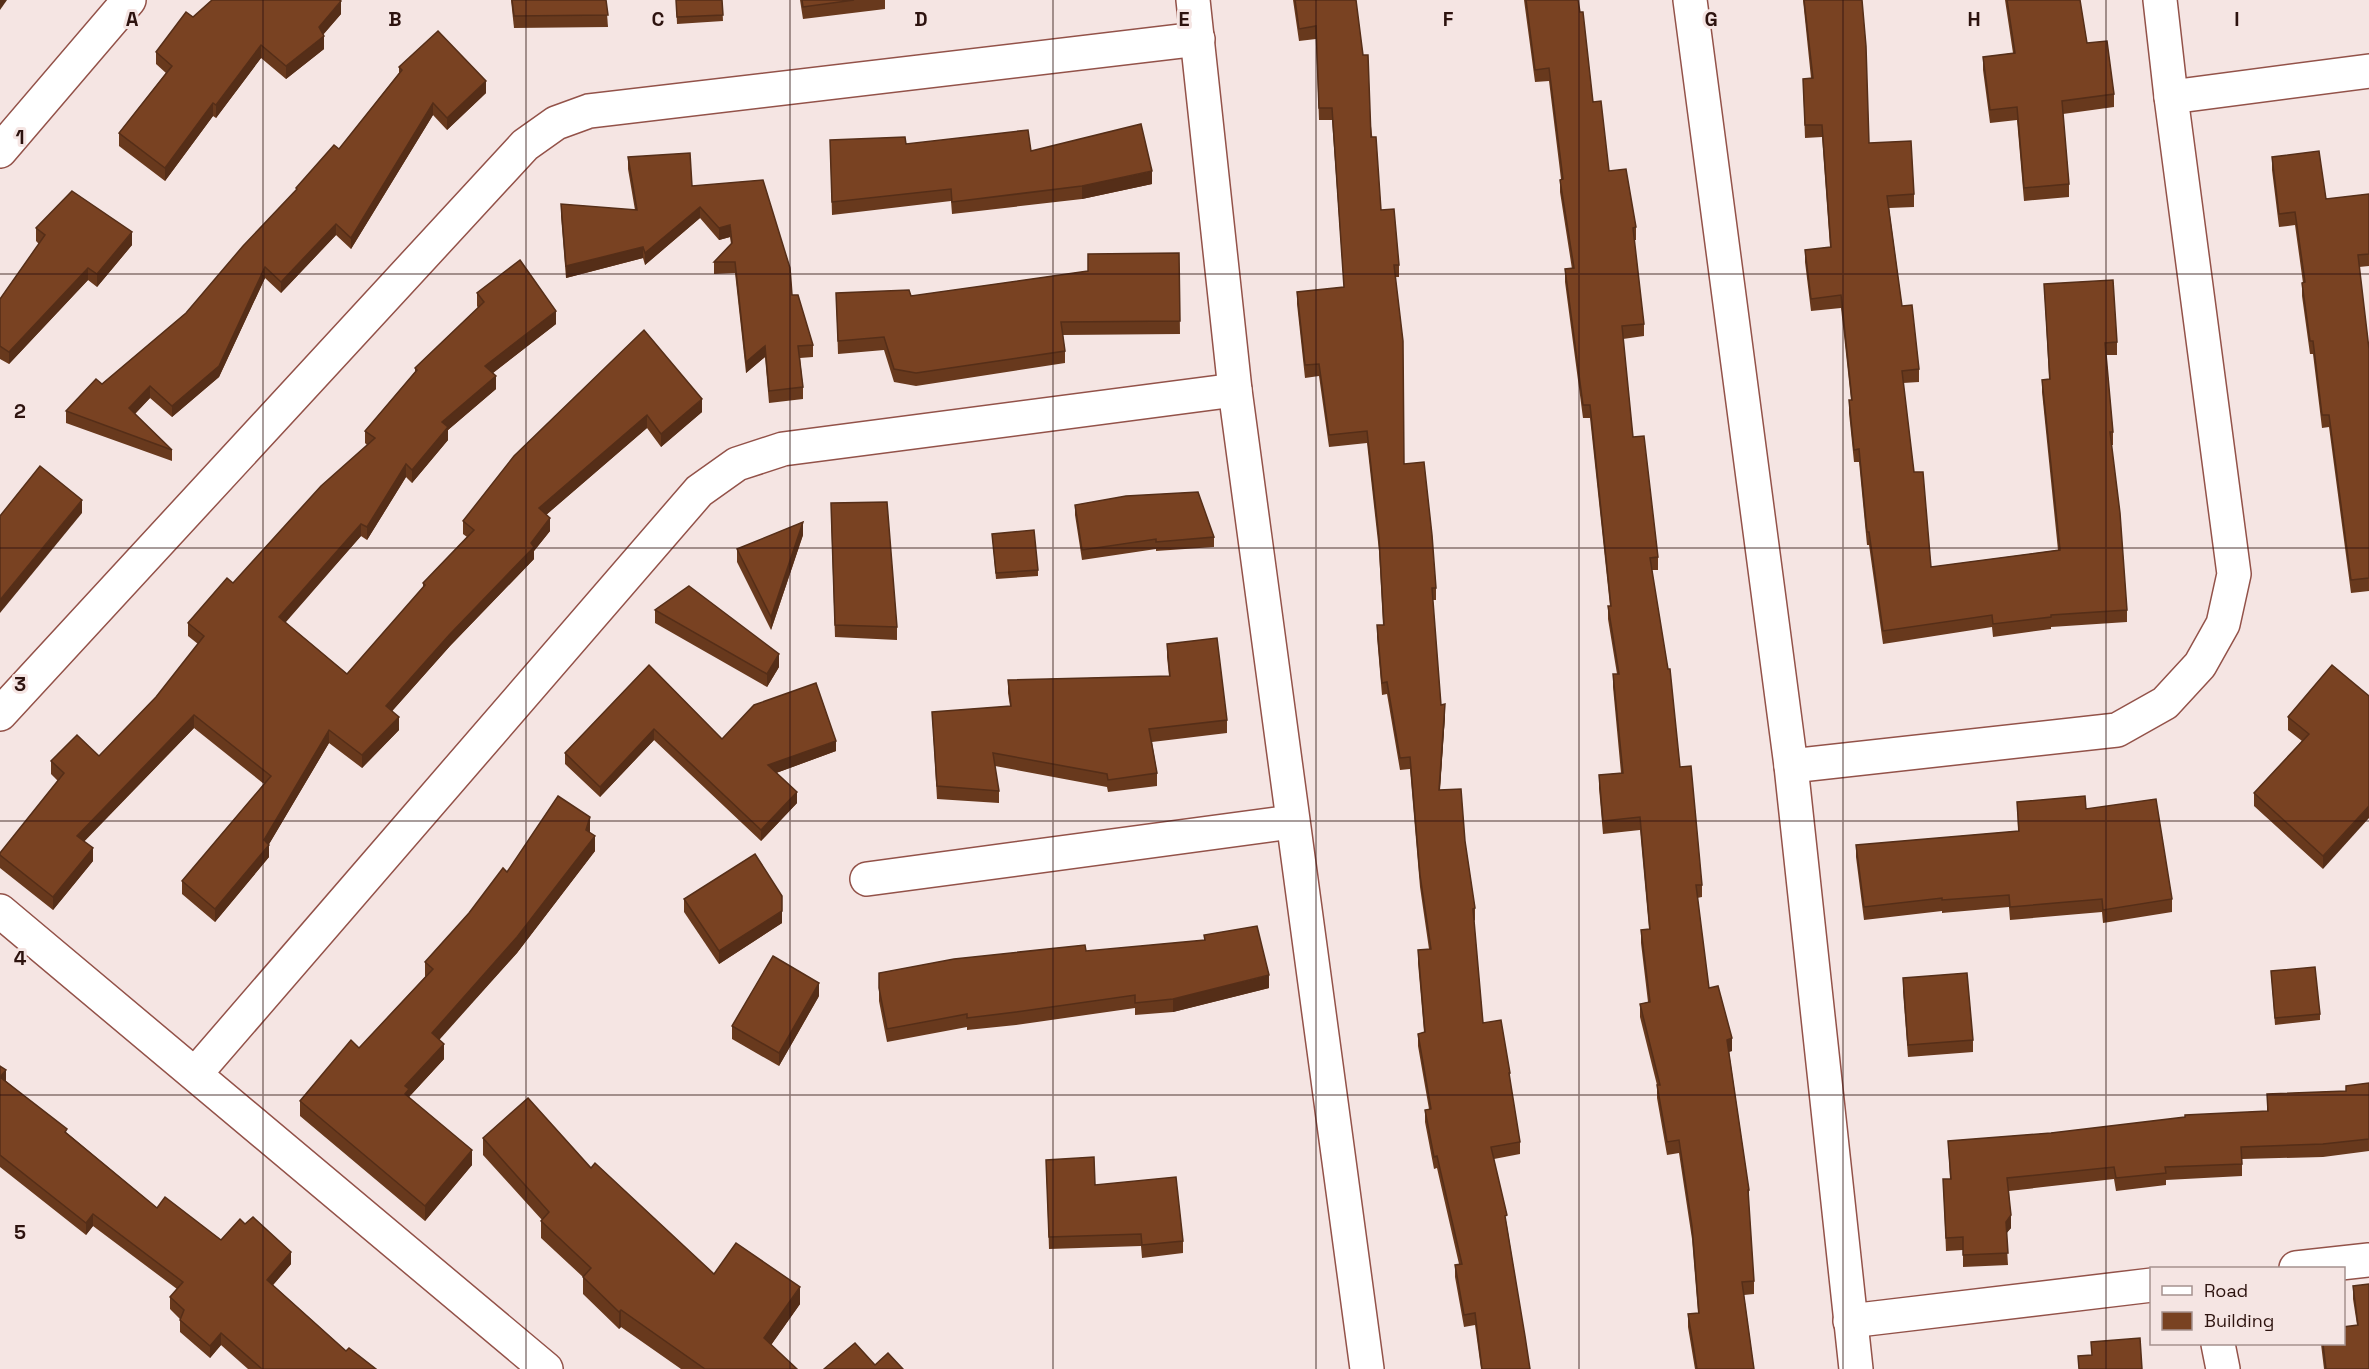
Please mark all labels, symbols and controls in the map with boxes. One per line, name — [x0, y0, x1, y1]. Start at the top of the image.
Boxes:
text: A — [126, 6, 139, 32]
text: B — [388, 6, 402, 32]
text: C — [652, 6, 665, 32]
text: D — [914, 6, 928, 32]
text: E — [1178, 6, 1190, 32]
text: F — [1443, 6, 1454, 32]
text: G — [1704, 6, 1718, 32]
text: H — [1967, 6, 1981, 32]
text: I — [2234, 6, 2240, 32]
text: 1 — [15, 124, 25, 150]
text: 2 — [14, 398, 26, 424]
text: 3 — [14, 671, 26, 697]
text: 4 — [14, 945, 27, 971]
text: 5 — [14, 1219, 26, 1245]
legend — [2150, 1267, 2345, 1345]
text: Road — [2204, 1279, 2248, 1302]
text: Building — [2204, 1309, 2274, 1332]

